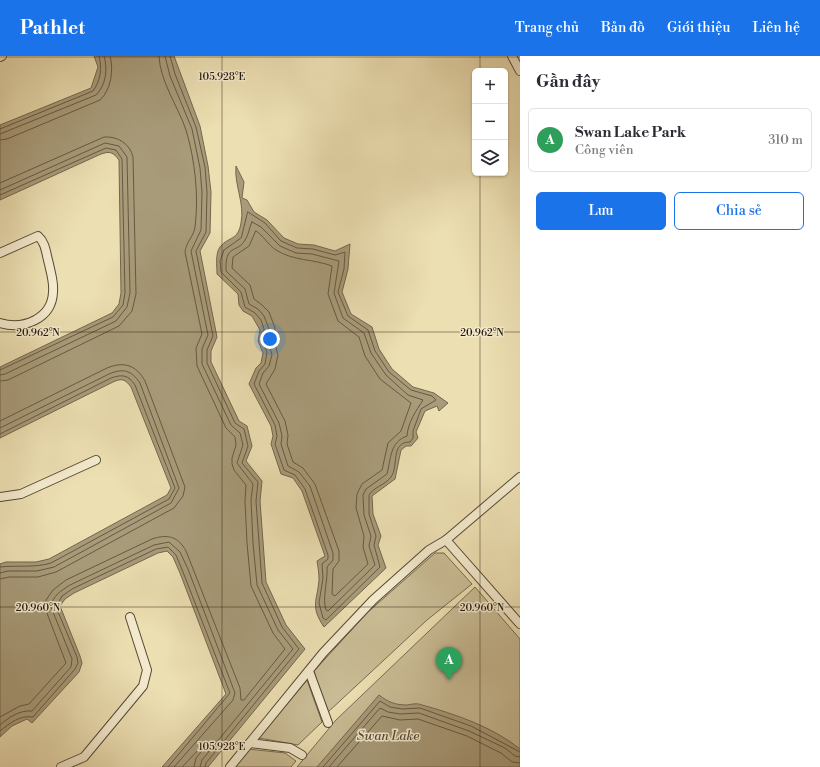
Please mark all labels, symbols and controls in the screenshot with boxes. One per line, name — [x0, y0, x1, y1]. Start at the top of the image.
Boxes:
text: Pathlet — [20, 16, 85, 40]
text: Trang chủ — [515, 19, 579, 37]
text: Bản đồ — [601, 19, 645, 37]
text: Giới thiệu — [667, 19, 730, 37]
text: Liên hệ — [752, 19, 800, 37]
map controls — [472, 68, 508, 176]
button: + — [472, 68, 508, 104]
text: 105.928°E — [199, 71, 245, 83]
text: Gần đây — [536, 71, 600, 93]
button: − — [472, 104, 508, 140]
text: Swan Lake Park — [575, 123, 686, 142]
text: A — [545, 132, 555, 148]
text: 310 m — [768, 132, 803, 148]
button: layers — [472, 140, 508, 176]
text: Công viên — [575, 142, 633, 158]
button: Lưu — [536, 192, 666, 230]
button: Chia sẻ — [674, 192, 804, 230]
text: 20.962°N — [16, 327, 60, 339]
text: 20.962°N — [460, 327, 504, 339]
your location — [260, 329, 280, 349]
text: 20.960°N — [16, 602, 61, 614]
text: 20.960°N — [460, 602, 505, 614]
pin: A — [436, 647, 462, 680]
water label: Swan Lake — [357, 728, 419, 744]
text: 105.928°E — [199, 741, 245, 753]

